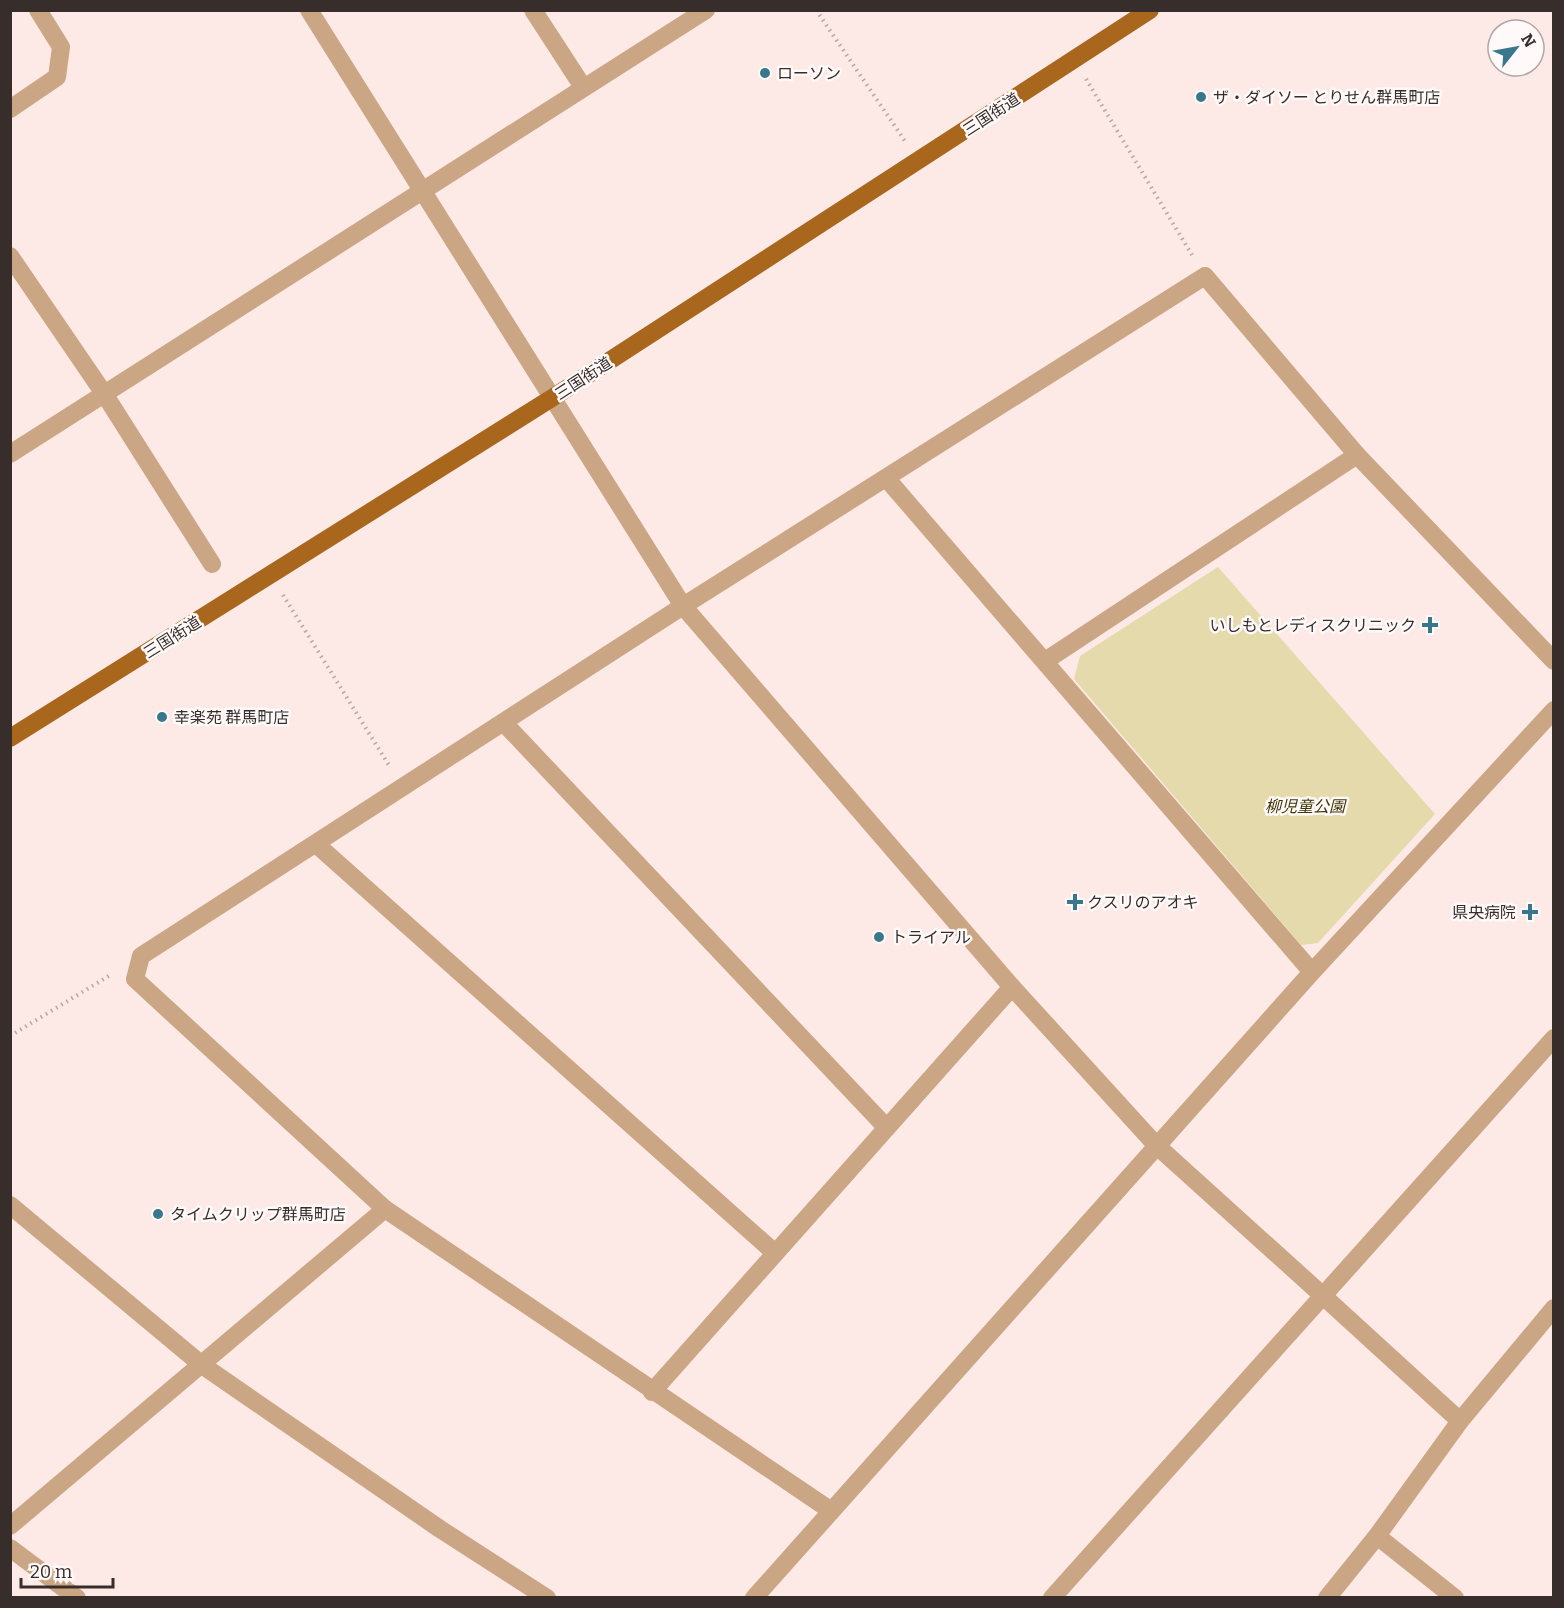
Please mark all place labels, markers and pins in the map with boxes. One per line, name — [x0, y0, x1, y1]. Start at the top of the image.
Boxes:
place label: ローソン — [777, 64, 841, 83]
marker: ローソン — [758, 66, 772, 80]
place label: ザ・ダイソー とりせん群馬町店 — [1213, 88, 1440, 107]
marker: ザ・ダイソー とりせん群馬町店 — [1194, 90, 1208, 104]
place label: いしもとレディスクリニック — [1209, 616, 1416, 635]
marker: いしもとレディスクリニック — [1421, 616, 1439, 634]
place label: 幸楽苑 群馬町店 — [174, 708, 289, 727]
marker: 幸楽苑 群馬町店 — [155, 710, 169, 724]
place label: クスリのアオキ — [1087, 893, 1199, 912]
marker: クスリのアオキ — [1068, 895, 1082, 909]
place label: 県央病院 — [1452, 903, 1516, 922]
marker: 県央病院 — [1521, 903, 1539, 921]
place label: トライアル — [891, 928, 971, 947]
marker: トライアル — [872, 930, 886, 944]
place label: タイムクリップ群馬町店 — [170, 1205, 346, 1224]
marker: タイムクリップ群馬町店 — [151, 1207, 165, 1221]

